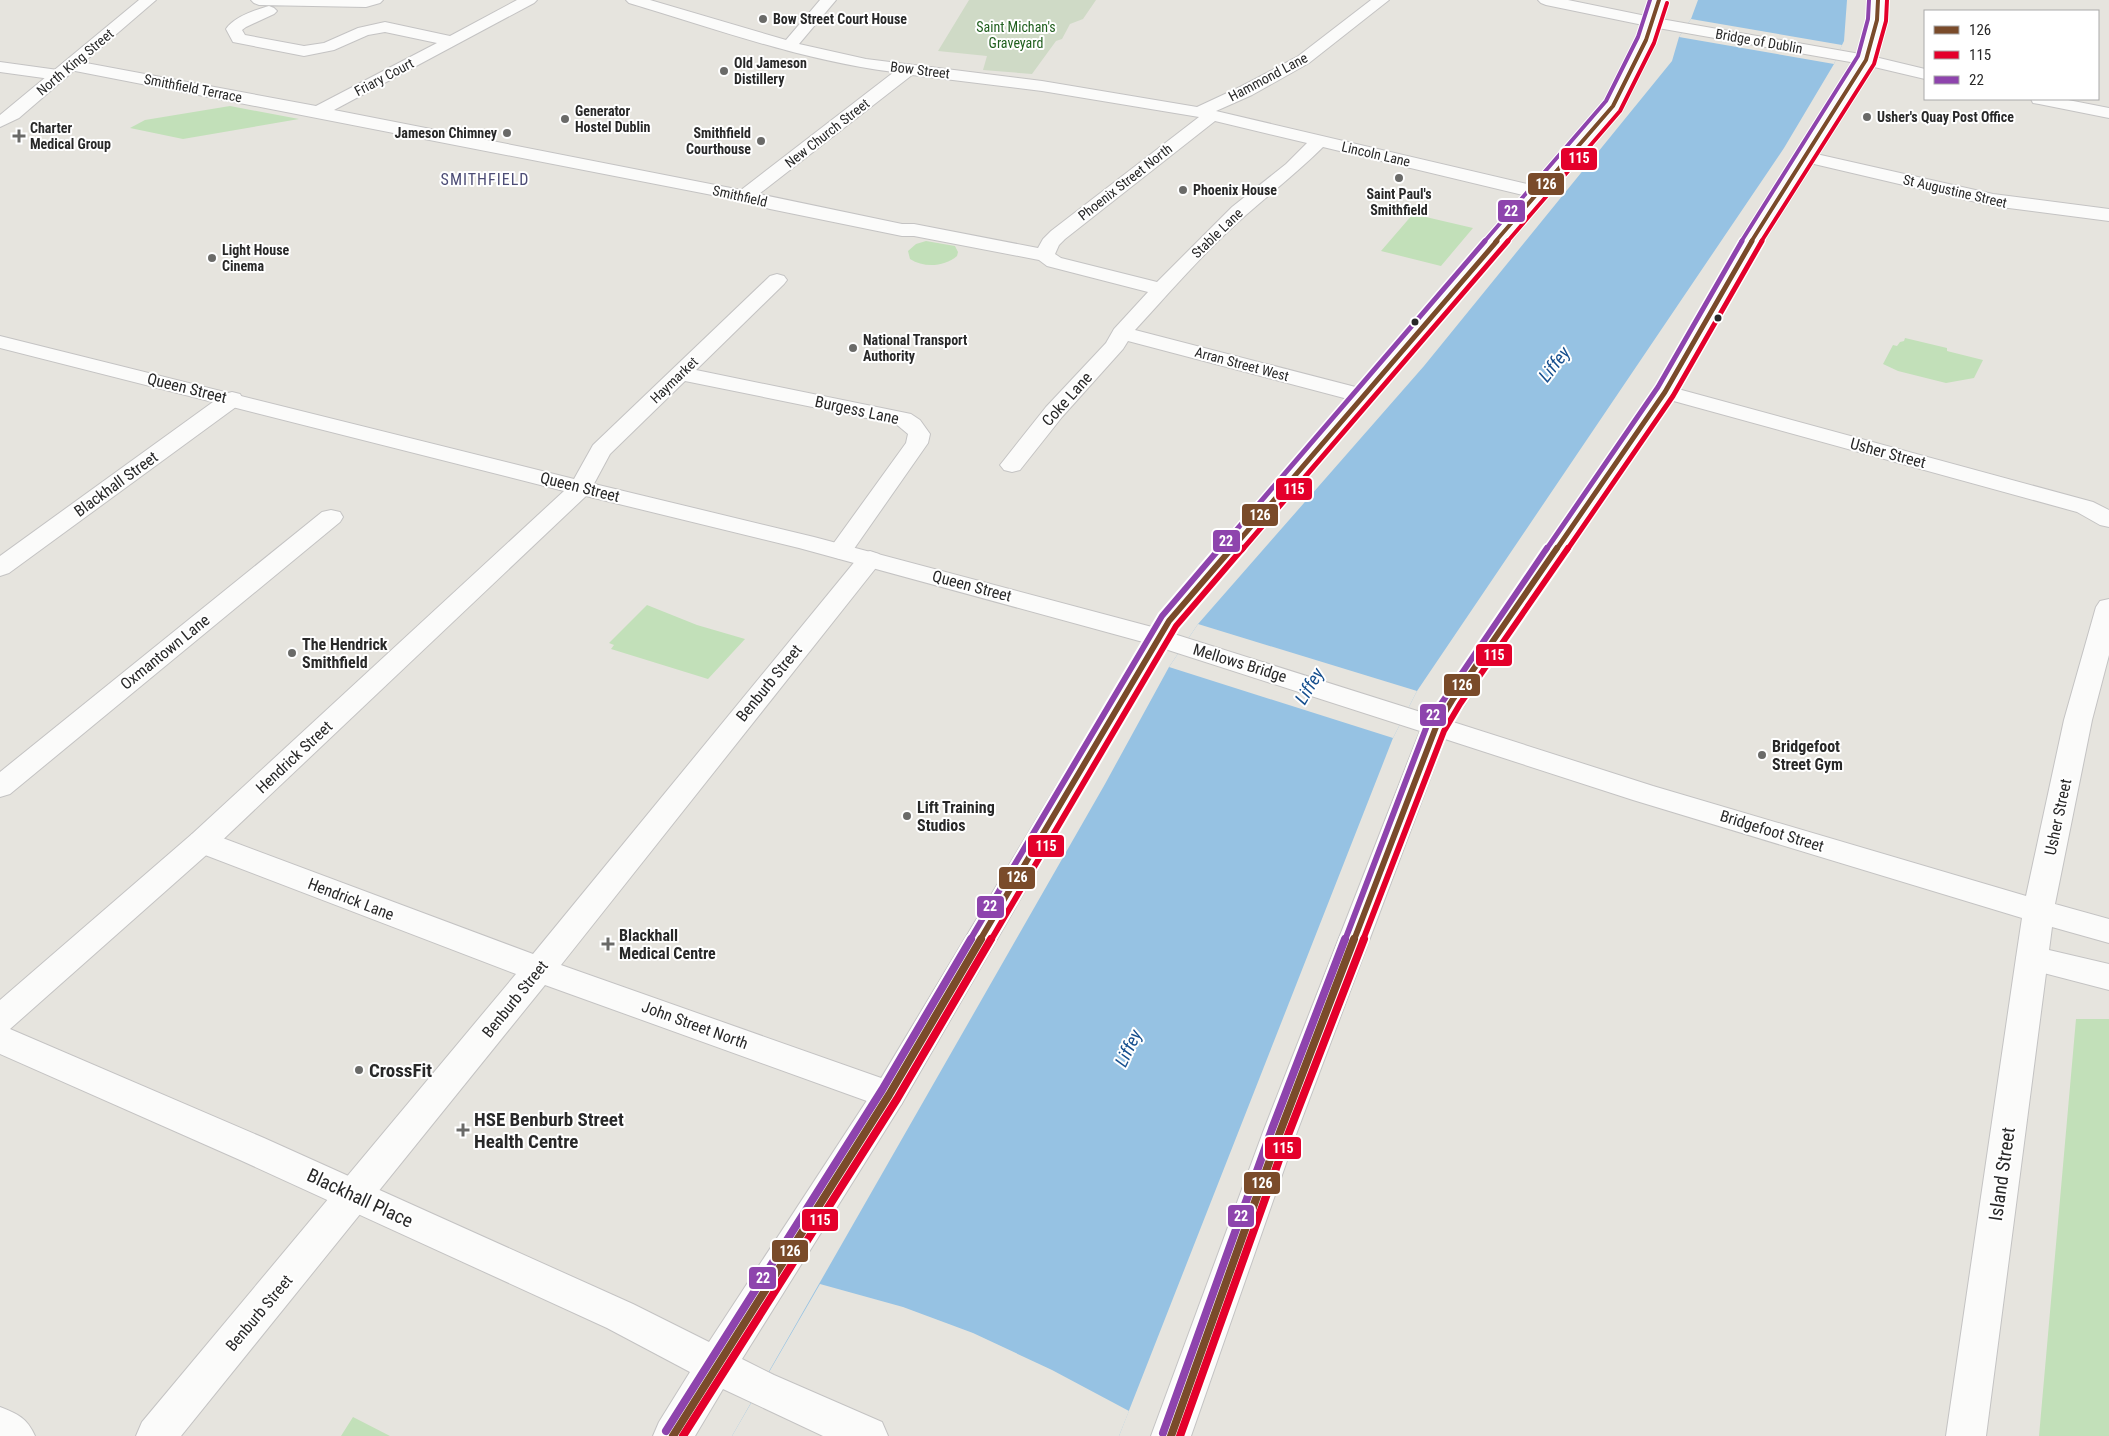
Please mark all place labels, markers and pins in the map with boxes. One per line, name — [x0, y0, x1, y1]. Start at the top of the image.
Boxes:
place label: Bow Street Court House — [773, 11, 907, 27]
marker: Bow Street Court House — [757, 13, 769, 25]
place label: Old Jameson Distillery — [734, 55, 807, 87]
marker: Old Jameson Distillery — [718, 65, 730, 77]
place label: Generator Hostel Dublin — [575, 103, 650, 135]
place label: Usher's Quay Post Office — [1877, 109, 2014, 125]
marker: Usher's Quay Post Office — [1861, 111, 1873, 123]
marker: Generator Hostel Dublin — [559, 113, 571, 125]
place label: Charter Medical Group — [30, 120, 111, 152]
place label: Jameson Chimney — [395, 125, 498, 141]
place label: Smithfield Courthouse — [686, 125, 751, 157]
marker: Jameson Chimney — [501, 127, 513, 139]
marker: Charter Medical Group — [12, 129, 26, 143]
marker: Smithfield Courthouse — [755, 135, 767, 147]
marker: Saint Paul's Smithfield — [1393, 172, 1405, 184]
place label: Phoenix House — [1193, 182, 1277, 198]
marker: Phoenix House — [1177, 184, 1189, 196]
place label: Saint Paul's Smithfield — [1367, 186, 1431, 218]
place label: Light House Cinema — [222, 242, 289, 274]
marker: Light House Cinema — [206, 252, 218, 264]
unlabelled marker — [1713, 313, 1723, 323]
unlabelled marker — [1410, 317, 1420, 327]
place label: National Transport Authority — [863, 332, 967, 364]
marker: National Transport Authority — [847, 342, 859, 354]
place label: The Hendrick Smithfield — [302, 635, 388, 672]
marker: The Hendrick Smithfield — [286, 647, 298, 659]
place label: Bridgefoot Street Gym — [1772, 737, 1843, 774]
marker: Bridgefoot Street Gym — [1756, 749, 1768, 761]
place label: Lift Training Studios — [917, 798, 995, 835]
marker: Lift Training Studios — [901, 810, 913, 822]
place label: Blackhall Medical Centre — [619, 926, 716, 963]
marker: Blackhall Medical Centre — [601, 937, 615, 951]
place label: CrossFit — [369, 1059, 432, 1082]
marker: CrossFit — [353, 1064, 365, 1076]
place label: HSE Benburb Street Health Centre — [474, 1108, 624, 1153]
marker: HSE Benburb Street Health Centre — [456, 1123, 470, 1137]

